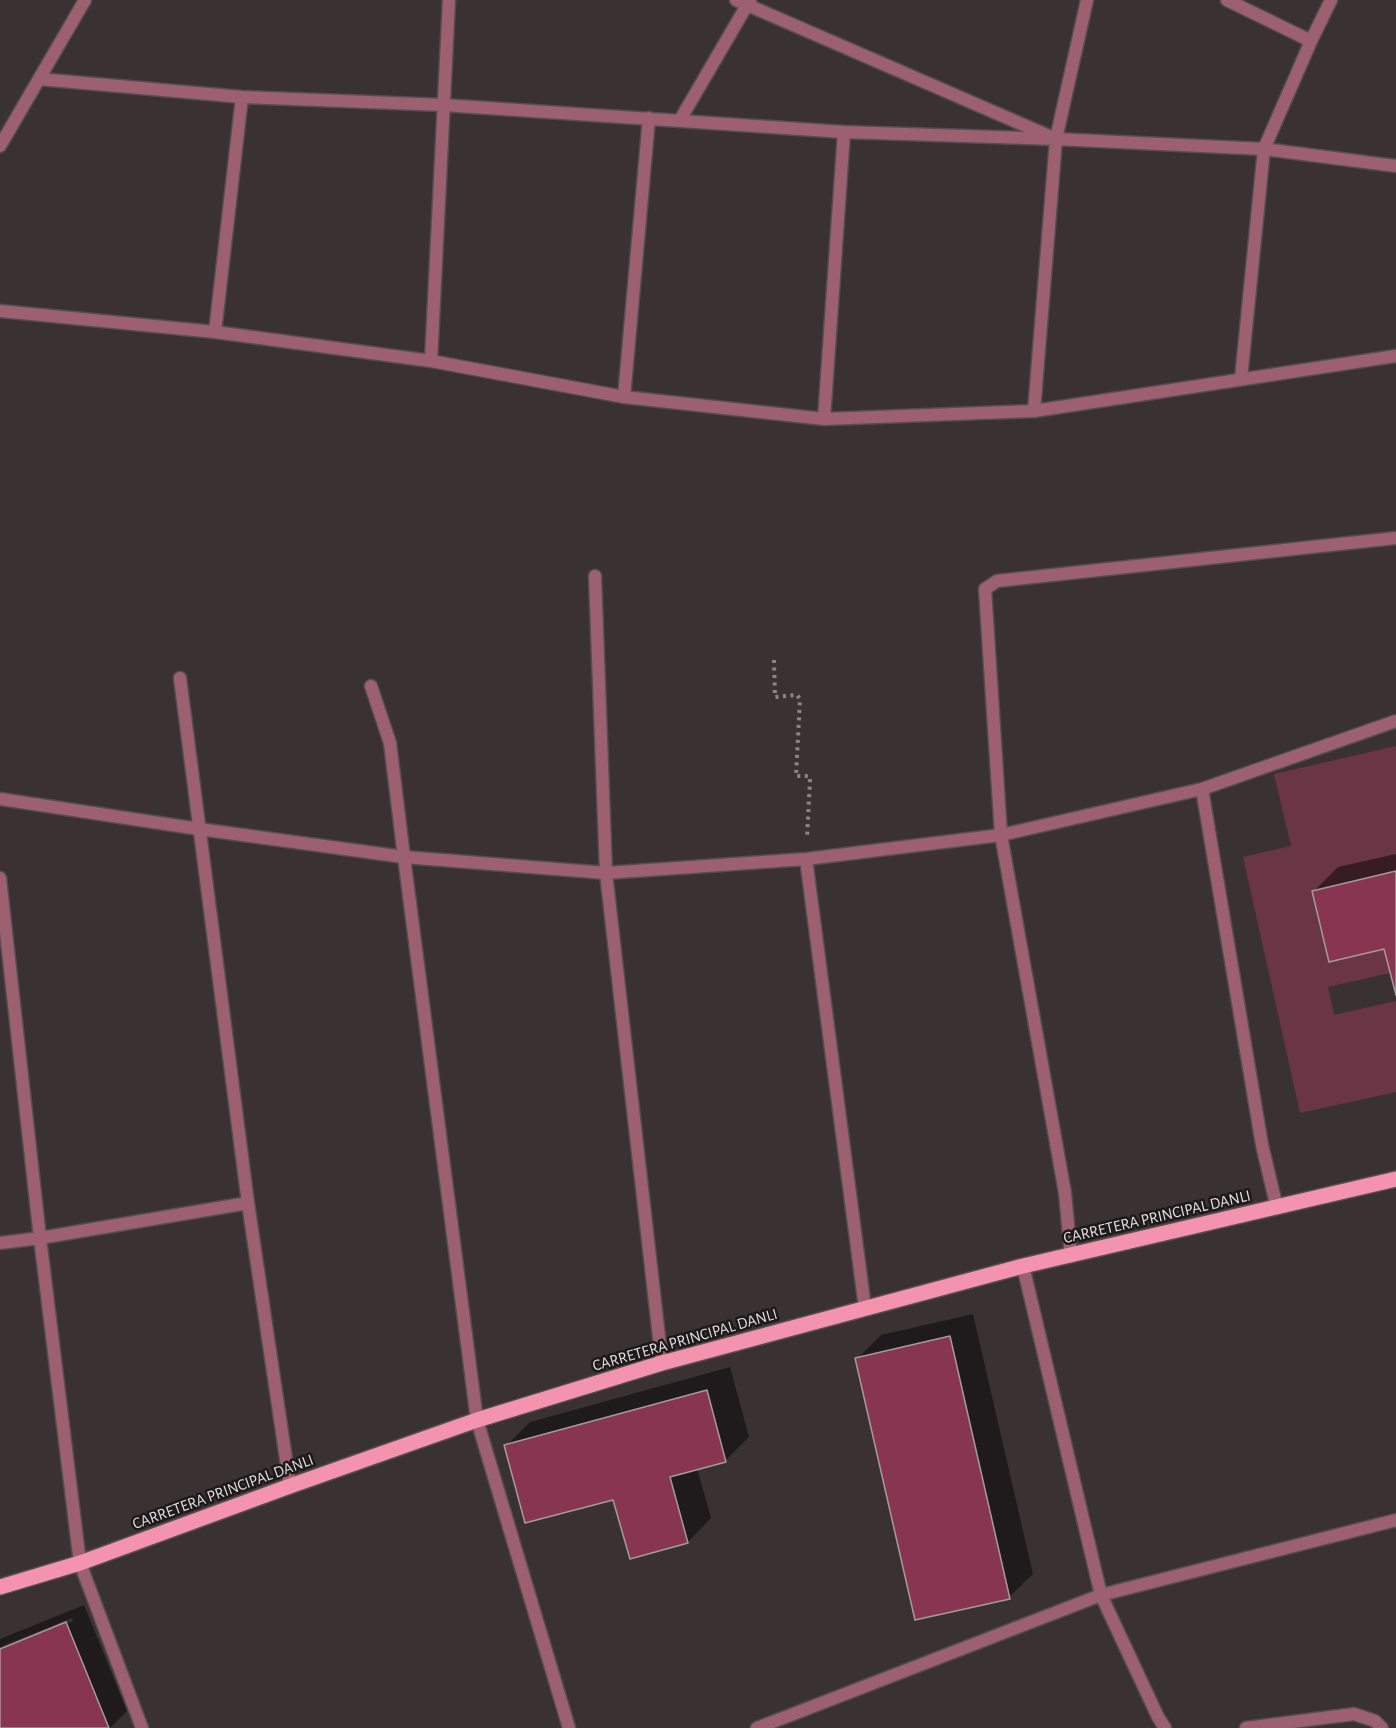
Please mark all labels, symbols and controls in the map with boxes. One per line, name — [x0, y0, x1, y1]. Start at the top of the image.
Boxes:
street label: CARRETERA PRINCIPAL DANLI — [1062, 1186, 1252, 1248]
street label: CARRETERA PRINCIPAL DANLI — [590, 1304, 780, 1376]
street label: CARRETERA PRINCIPAL DANLI — [130, 1450, 316, 1534]

